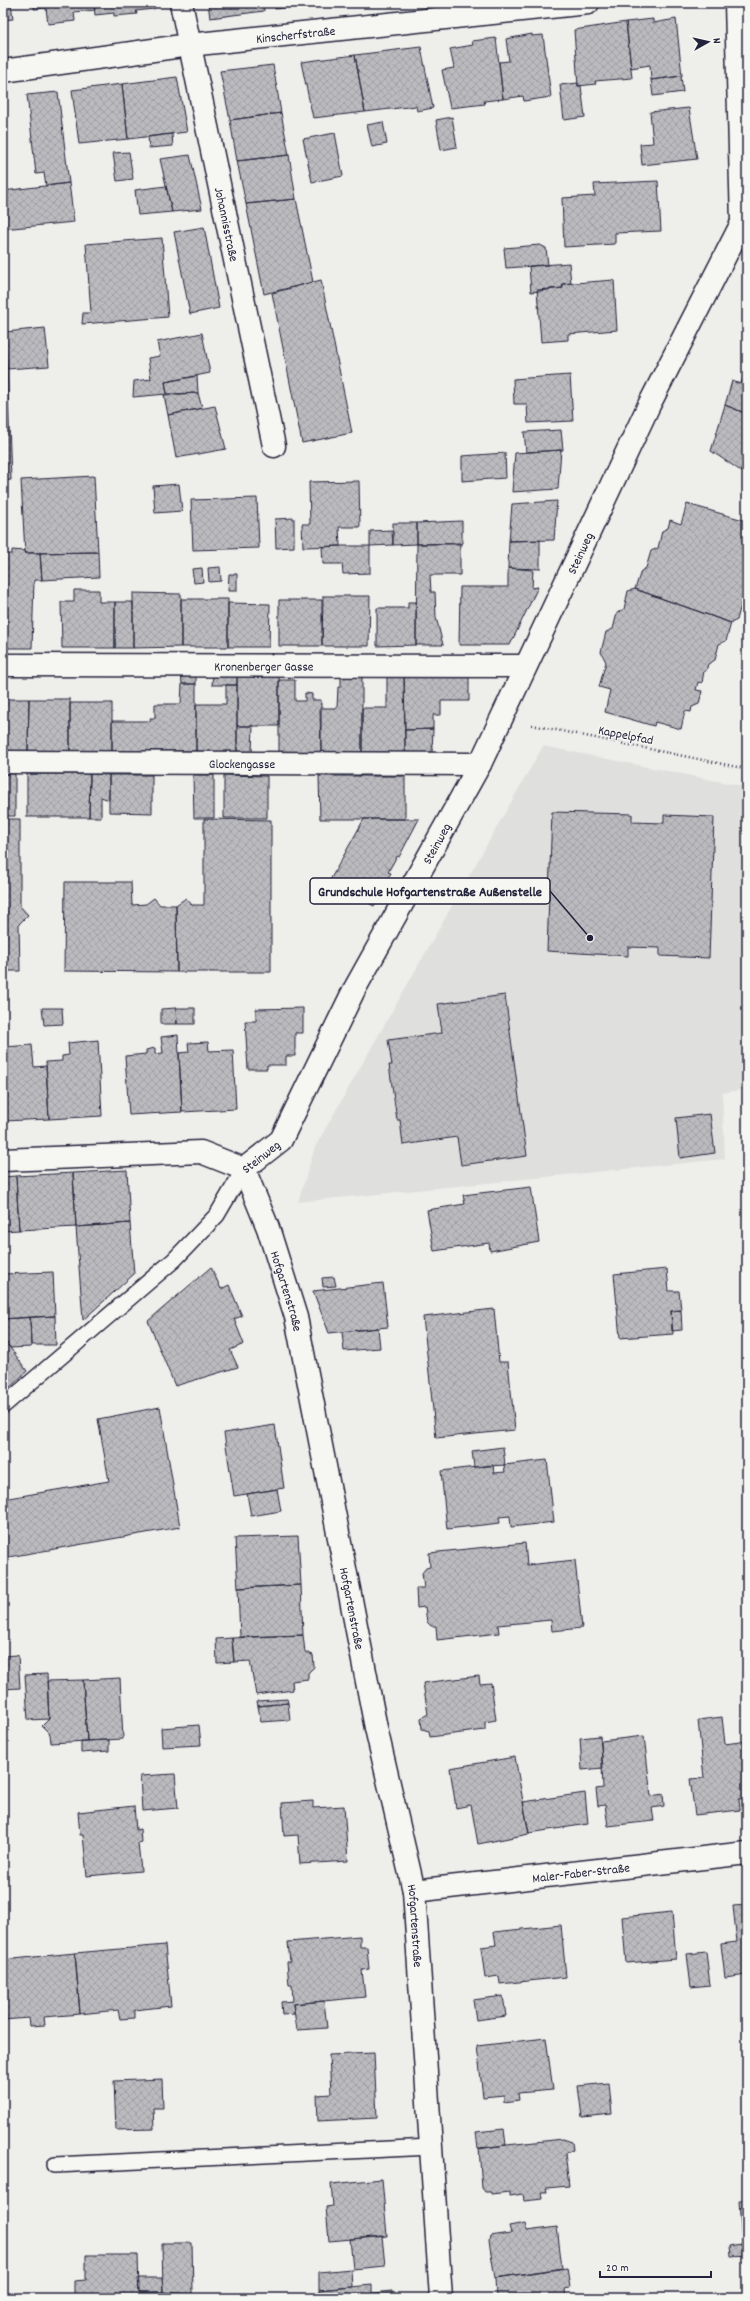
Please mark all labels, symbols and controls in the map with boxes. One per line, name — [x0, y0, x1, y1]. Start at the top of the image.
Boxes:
north arrow — [688, 22, 728, 62]
street label: Kinscherfstraße — [255, 23, 337, 50]
text: N — [708, 37, 724, 45]
street label: Johannisstraße — [208, 186, 242, 264]
street label: Steinweg — [564, 529, 600, 578]
street label: Kronenberger Gasse — [214, 658, 314, 678]
street label: Kappelpfad — [596, 722, 655, 751]
street label: Glockengasse — [209, 756, 275, 775]
street label: Steinweg — [419, 820, 457, 868]
callout: Grundschule Hofgartenstraße Außenstelle — [310, 878, 550, 904]
text: Grundschule Hofgartenstraße Außenstelle — [318, 883, 542, 903]
street label: Steinweg — [239, 1137, 286, 1179]
street label: Hofgartenstraße — [264, 1249, 306, 1334]
street label: Hofgartenstraße — [333, 1566, 368, 1652]
street label: Maler-Faber-Straße — [532, 1859, 631, 1889]
street label: Hofgartenstraße — [401, 1882, 426, 1968]
scale bar — [600, 2253, 711, 2279]
text: 20 m — [606, 2260, 629, 2277]

